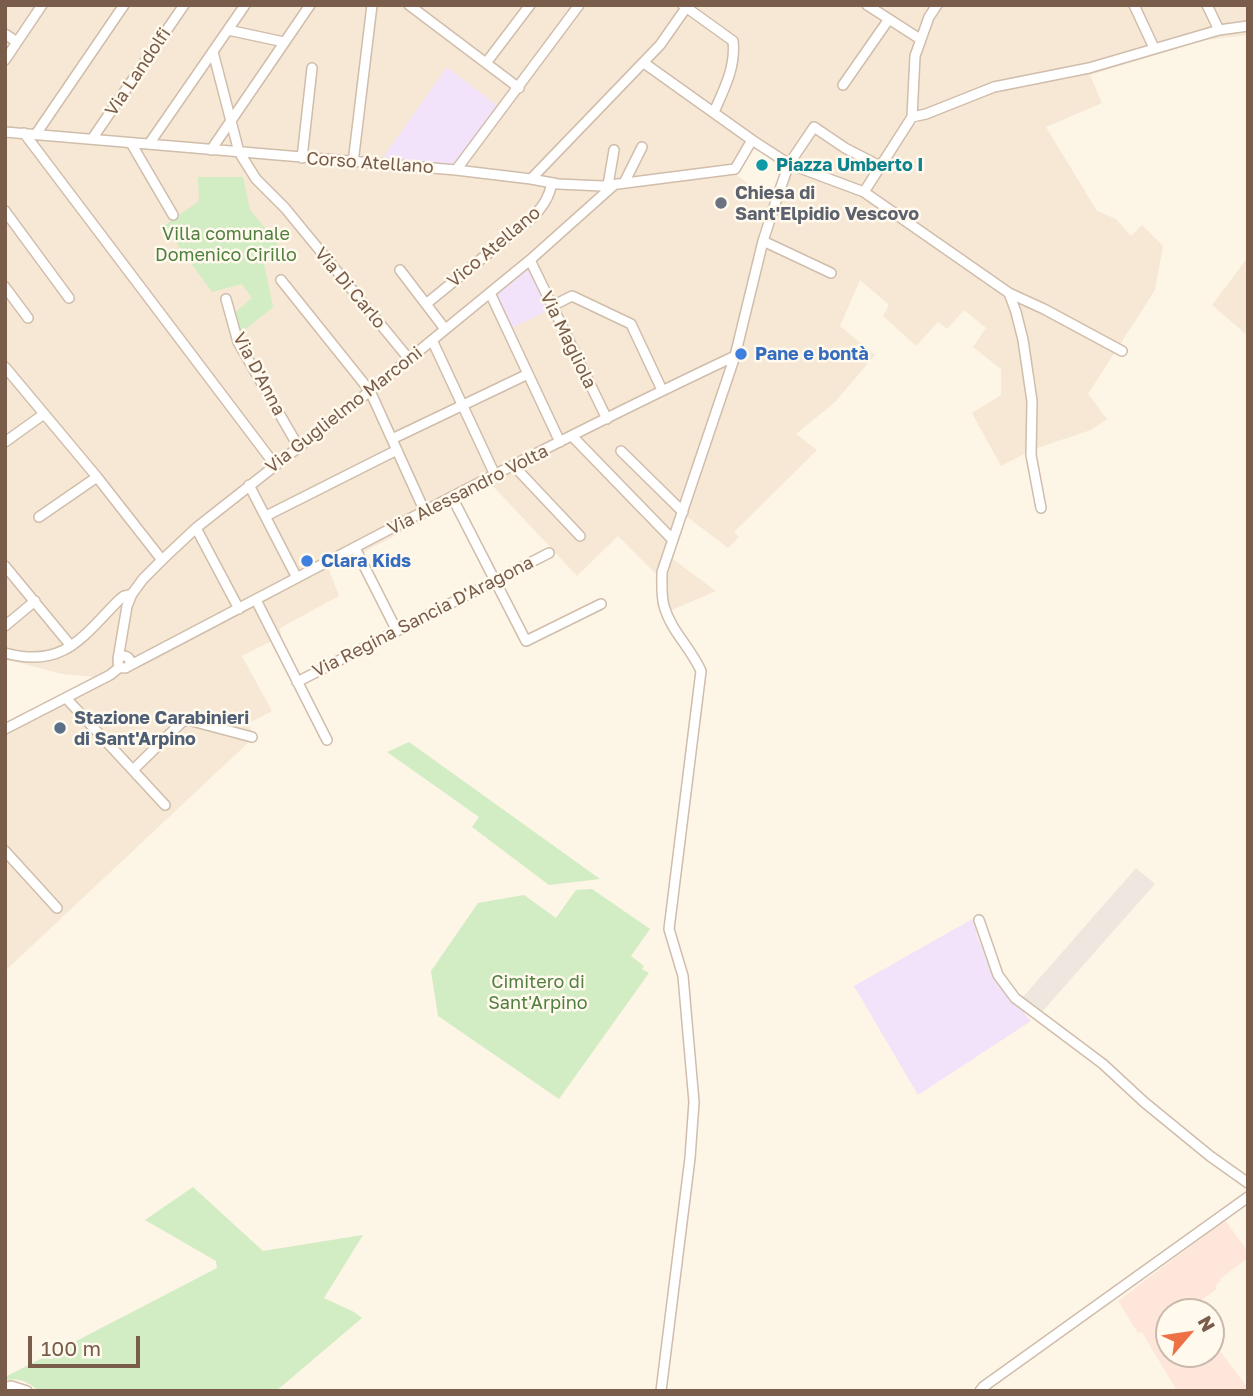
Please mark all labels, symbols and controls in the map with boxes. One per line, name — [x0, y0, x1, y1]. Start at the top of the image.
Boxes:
street label: Via Landolfi — [101, 24, 175, 120]
street label: Corso Atellano — [306, 148, 434, 178]
place label: Piazza Umberto I — [776, 154, 923, 176]
marker: Piazza Umberto I — [754, 157, 770, 173]
place label: Chiesa di Sant'Elpidio Vescovo — [735, 182, 919, 224]
marker: Chiesa di Sant'Elpidio Vescovo — [713, 195, 729, 211]
street label: Vico Atellano — [443, 202, 545, 292]
park label: Villa comunale Domenico Cirillo — [155, 223, 297, 266]
street label: Via Di Carlo — [310, 243, 390, 333]
street label: Via Magliola — [535, 288, 601, 392]
street label: Via D'Anna — [228, 329, 290, 419]
street label: Via Guglielmo Marconi — [261, 342, 427, 478]
place label: Pane e bontà — [755, 343, 869, 365]
marker: Pane e bontà — [733, 346, 749, 362]
street label: Via Alessandro Volta — [384, 440, 552, 540]
place label: Clara Kids — [321, 550, 411, 572]
street label: Via Regina Sancia D'Aragona — [309, 552, 537, 682]
marker: Clara Kids — [299, 553, 315, 569]
place label: Stazione Carabinieri di Sant'Arpino — [74, 707, 249, 750]
marker: Stazione Carabinieri di Sant'Arpino — [52, 720, 68, 736]
park label: Cimitero di Sant'Arpino — [488, 971, 588, 1014]
north arrow — [1155, 1298, 1225, 1368]
text: N — [1193, 1312, 1221, 1335]
scale bar — [32, 1322, 144, 1366]
text: 100 m — [41, 1335, 101, 1361]

